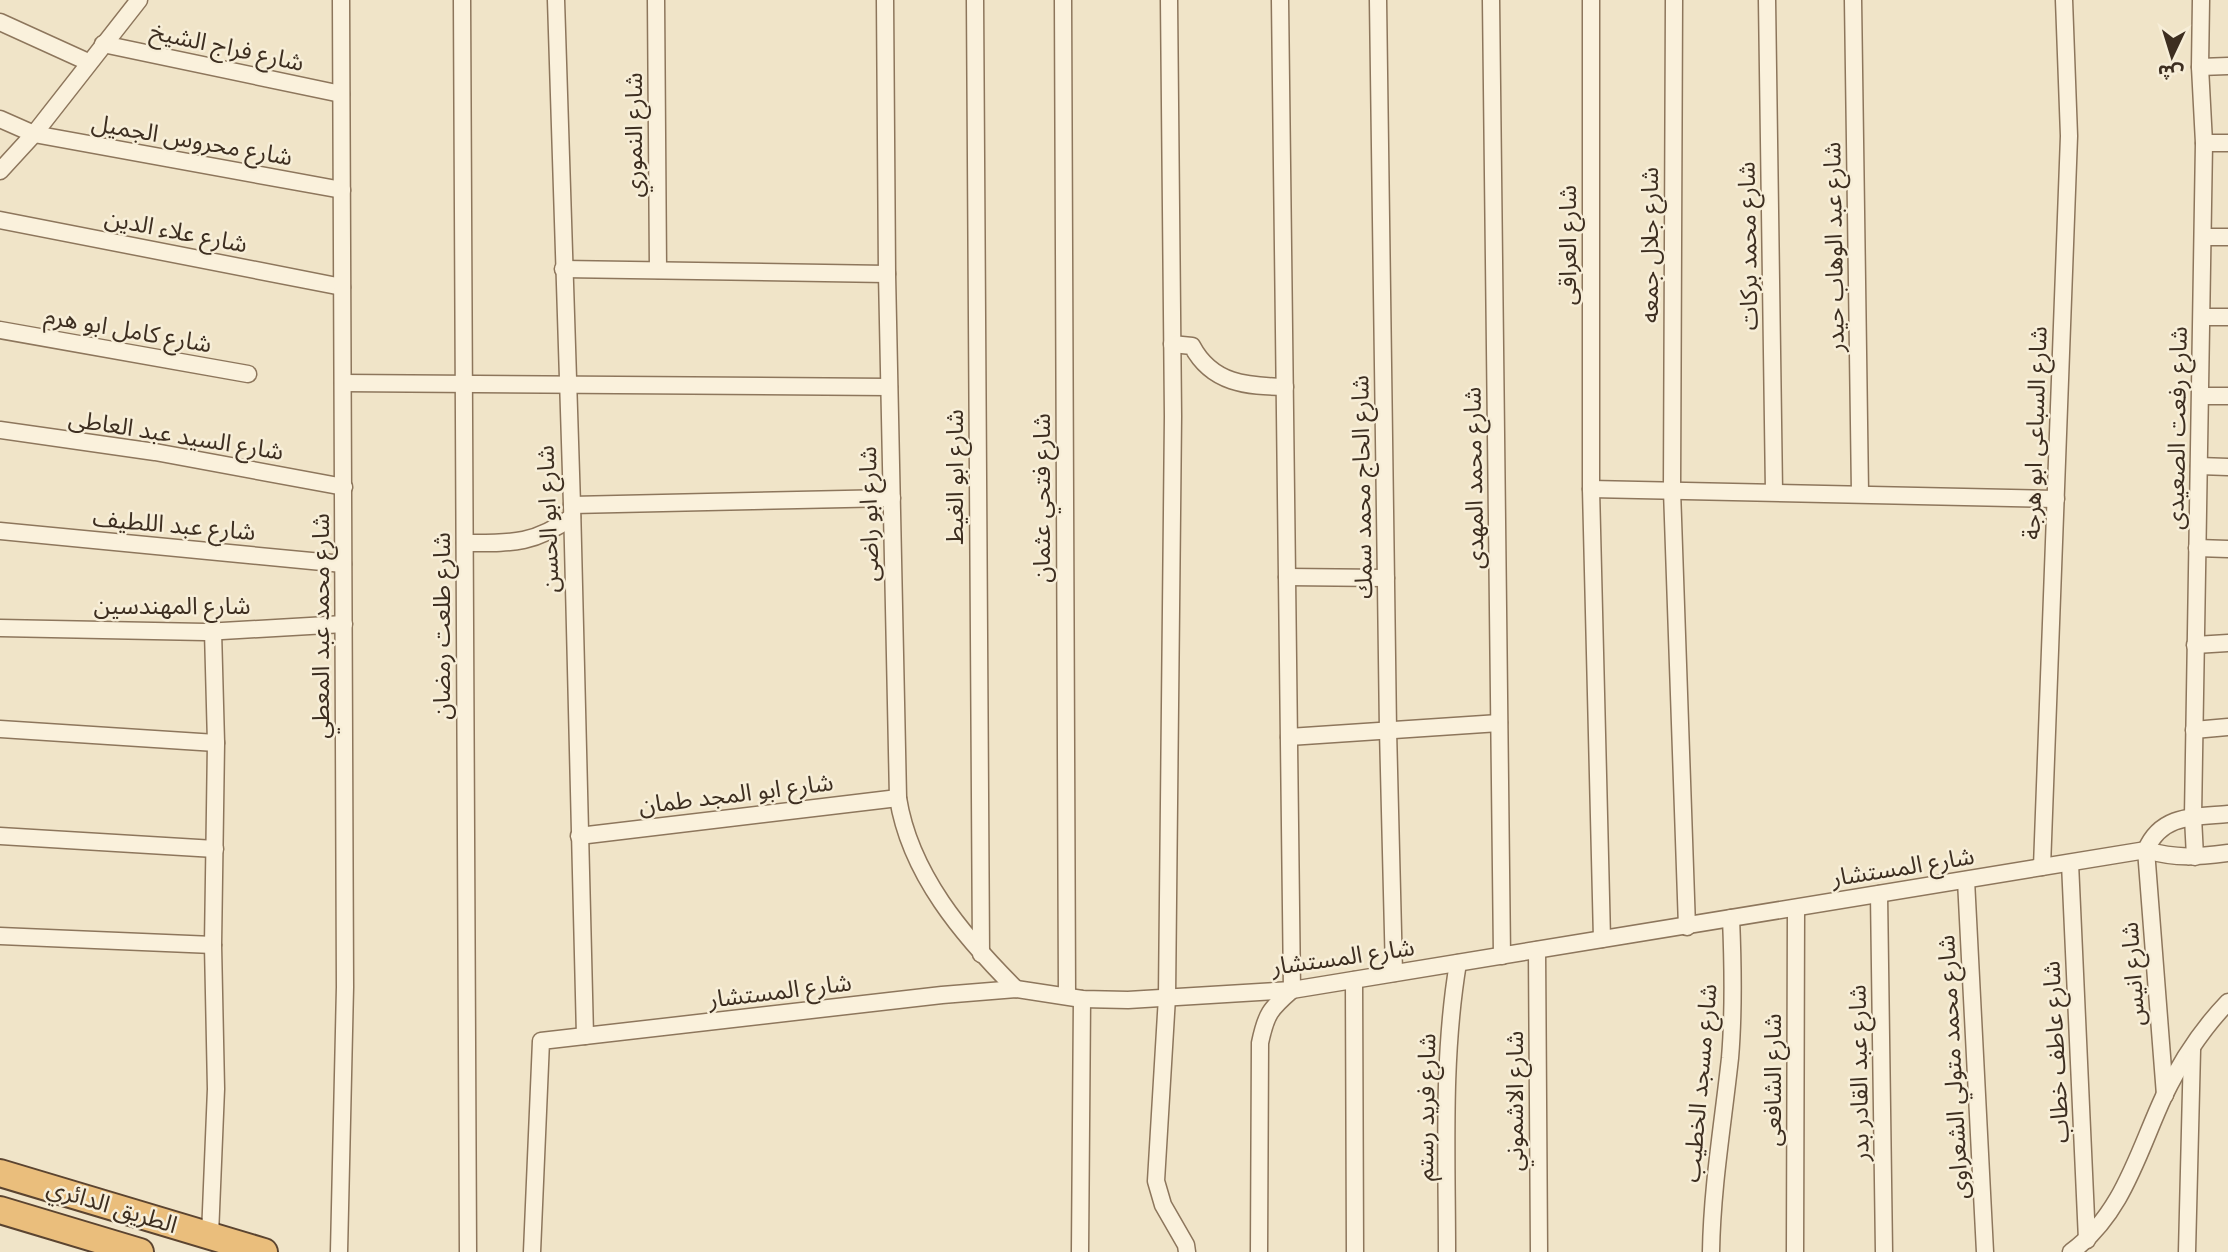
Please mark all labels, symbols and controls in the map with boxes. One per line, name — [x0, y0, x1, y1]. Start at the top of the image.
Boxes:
street label: شارع فراج الشيخ — [147, 18, 306, 80]
north arrow — [2137, 21, 2207, 91]
text: ش — [2157, 61, 2185, 84]
street label: شارع النموري — [621, 72, 653, 198]
street label: شارع محروس الجميل — [89, 110, 294, 174]
street label: شارع عبد الوهاب حيدر — [1819, 142, 1853, 353]
street label: شارع محمد بركات — [1734, 161, 1766, 331]
street label: شارع جلال جمعه — [1637, 167, 1667, 323]
street label: شارع العراقى — [1555, 185, 1585, 305]
street label: شارع علاء الدين — [102, 204, 249, 261]
street label: شارع كامل ابو هرم — [42, 303, 214, 362]
street label: شارع السباعى ابو هرجة — [2018, 326, 2056, 540]
street label: شارع رفعت الصعيدى — [2162, 326, 2196, 530]
street label: شارع الحاج محمد سمك — [1347, 375, 1381, 599]
street label: شارع محمد المهدى — [1459, 387, 1493, 569]
street label: شارع السيد عبد العاطى — [66, 405, 285, 469]
street label: شارع ابو الغيط — [942, 409, 972, 545]
street label: شارع فتحي عثمان — [1029, 413, 1061, 583]
street label: شارع ابو الحسن — [532, 445, 568, 593]
street label: شارع ابو راضى — [855, 446, 887, 582]
street label: شارع عبد اللطيف — [91, 505, 256, 549]
street label: شارع محمد عبد المعطي — [308, 513, 340, 739]
street label: شارع طلعت رمضان — [429, 532, 459, 720]
street label: شارع المهندسين — [93, 593, 251, 623]
street label: شارع ابو المجد طمان — [637, 769, 835, 823]
street label: شارع المستشار — [1829, 843, 1977, 895]
street label: شارع انيس — [2116, 921, 2154, 1027]
street label: شارع المستشار — [1269, 934, 1417, 984]
street label: شارع محمد متولي الشعراوى — [1933, 934, 1978, 1200]
street label: شارع عاطف خطاب — [2038, 960, 2078, 1144]
street label: شارع المستشار — [706, 969, 854, 1017]
street label: شارع مسجد الخطيب — [1678, 983, 1726, 1184]
street label: شارع عبد القادر بدر — [1844, 984, 1878, 1163]
street label: شارع الشافعى — [1760, 1013, 1790, 1147]
street label: شارع الاشموني — [1502, 1031, 1534, 1171]
street label: شارع فريد رستم — [1412, 1033, 1444, 1181]
street label: الطريق الدائري — [42, 1174, 180, 1243]

